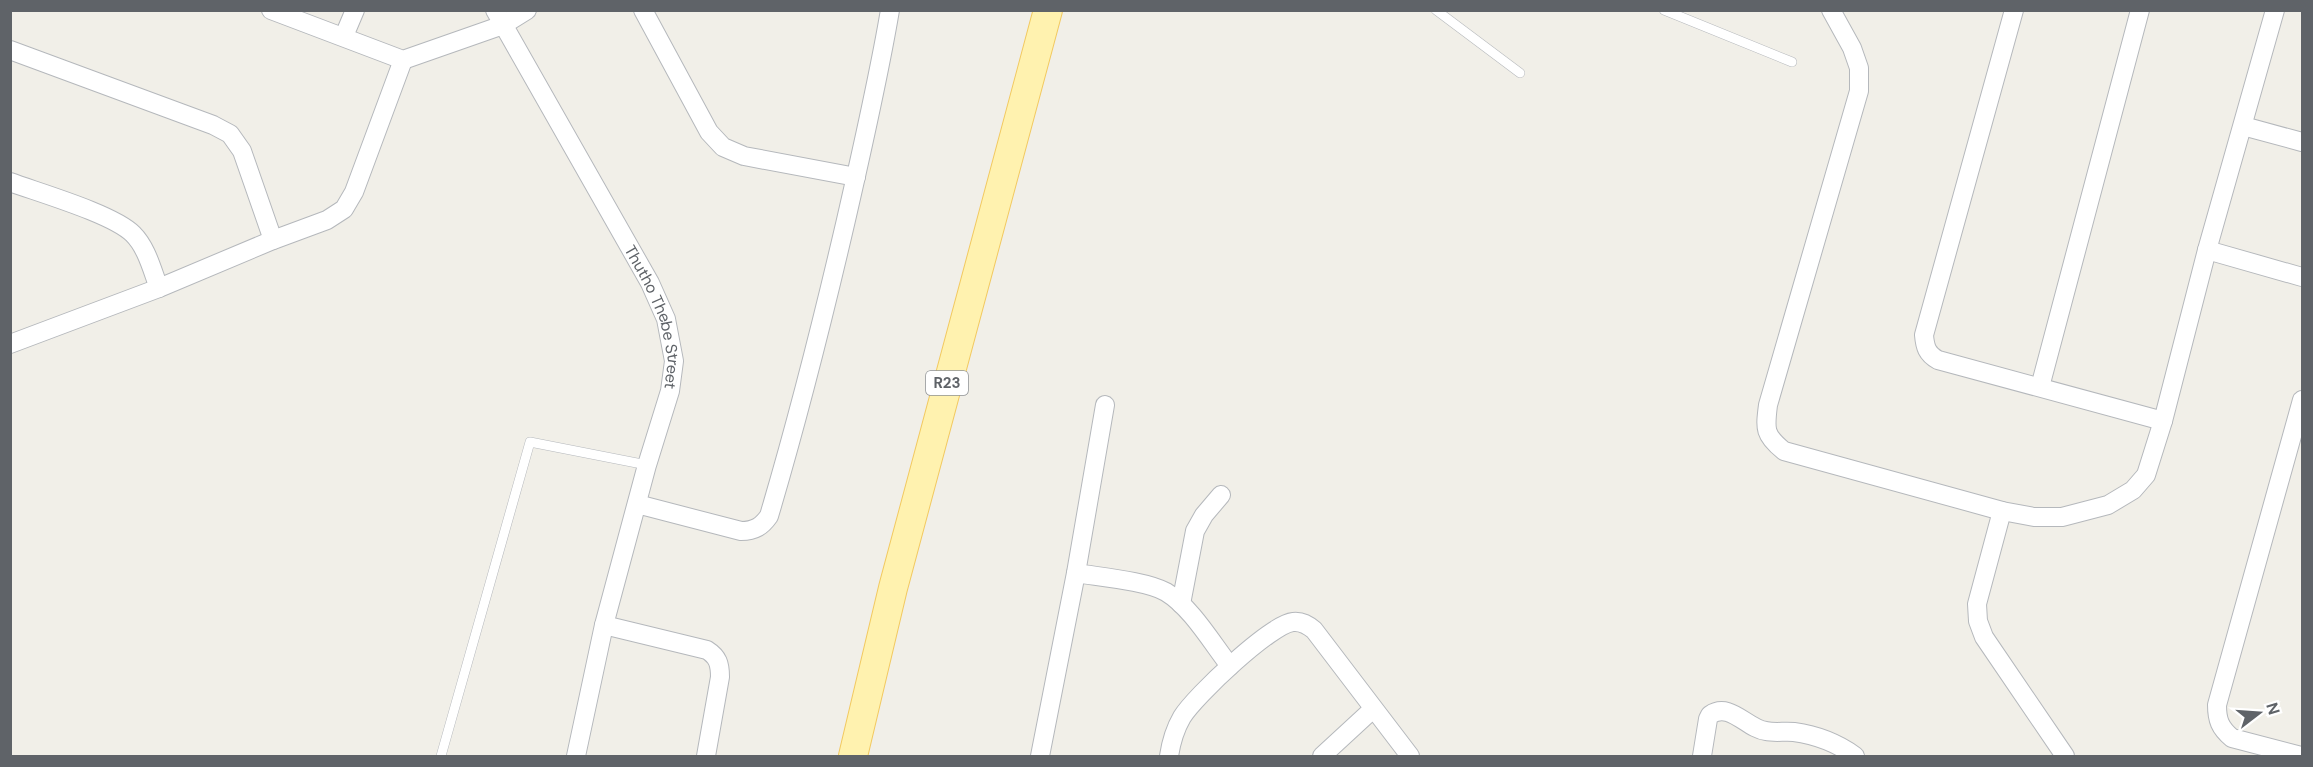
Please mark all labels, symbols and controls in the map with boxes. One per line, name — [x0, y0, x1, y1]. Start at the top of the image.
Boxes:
street label: Thutho Thebe Street — [620, 241, 685, 390]
road number: R23 — [926, 371, 968, 395]
north arrow — [2229, 683, 2289, 743]
text: N — [2261, 700, 2285, 717]

